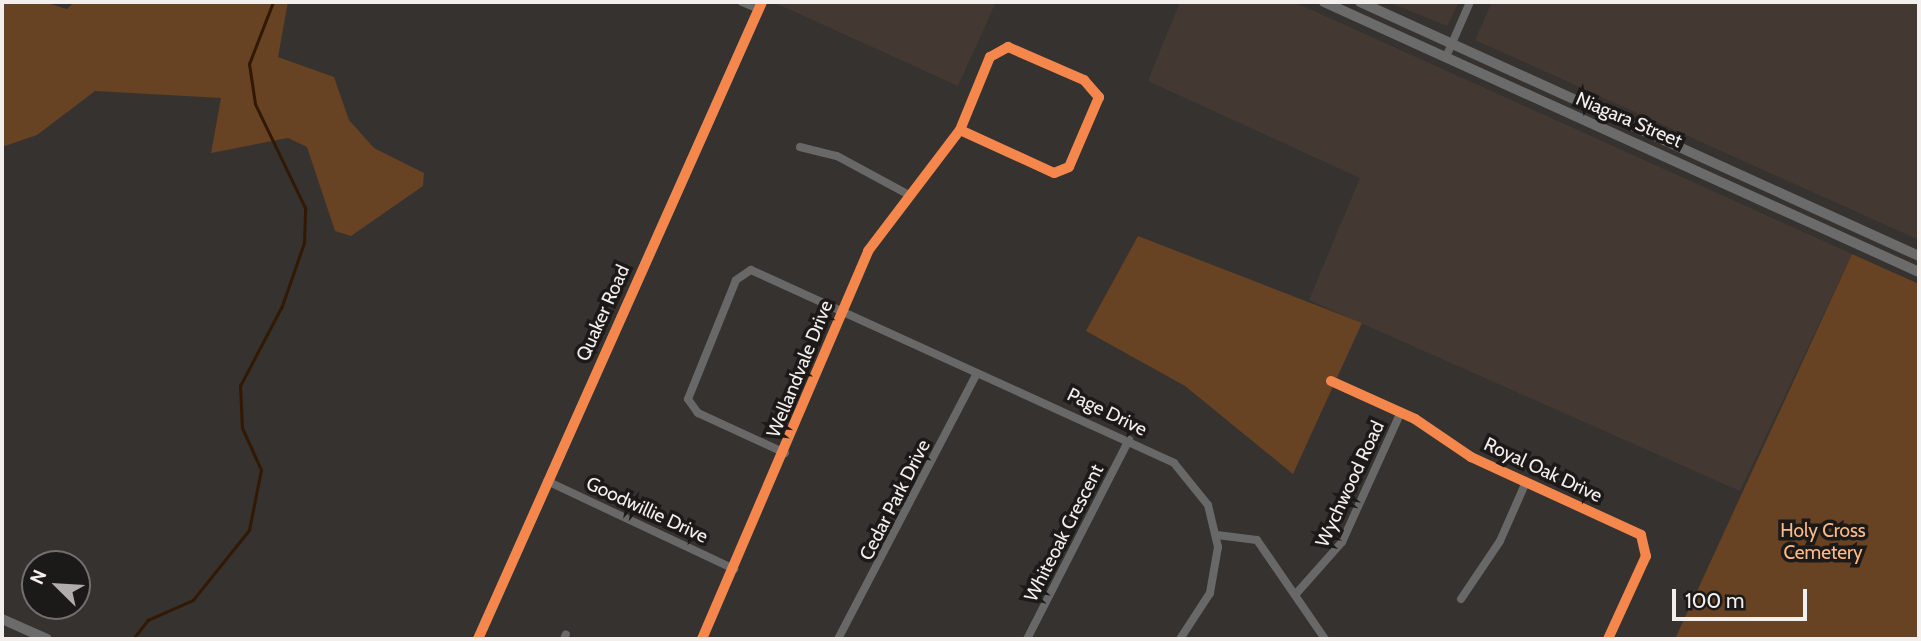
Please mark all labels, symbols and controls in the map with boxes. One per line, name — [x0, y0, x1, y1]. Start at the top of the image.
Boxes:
street label: Niagara Street — [1573, 87, 1685, 153]
street label: Quaker Road — [572, 261, 634, 365]
street label: Wellandvale Drive — [762, 297, 838, 441]
street label: Page Drive — [1063, 383, 1151, 441]
street label: Wychwood Road — [1311, 417, 1389, 551]
street label: Royal Oak Drive — [1480, 433, 1606, 507]
street label: Cedar Park Drive — [855, 436, 935, 564]
street label: Whiteoak Crescent — [1020, 461, 1108, 605]
street label: Goodwillie Drive — [583, 472, 711, 548]
park label: Holy Cross Cemetery — [1780, 520, 1866, 564]
north arrow — [21, 550, 91, 620]
text: N — [25, 566, 51, 588]
scale bar — [1676, 574, 1811, 618]
text: 100 m — [1685, 588, 1744, 613]

